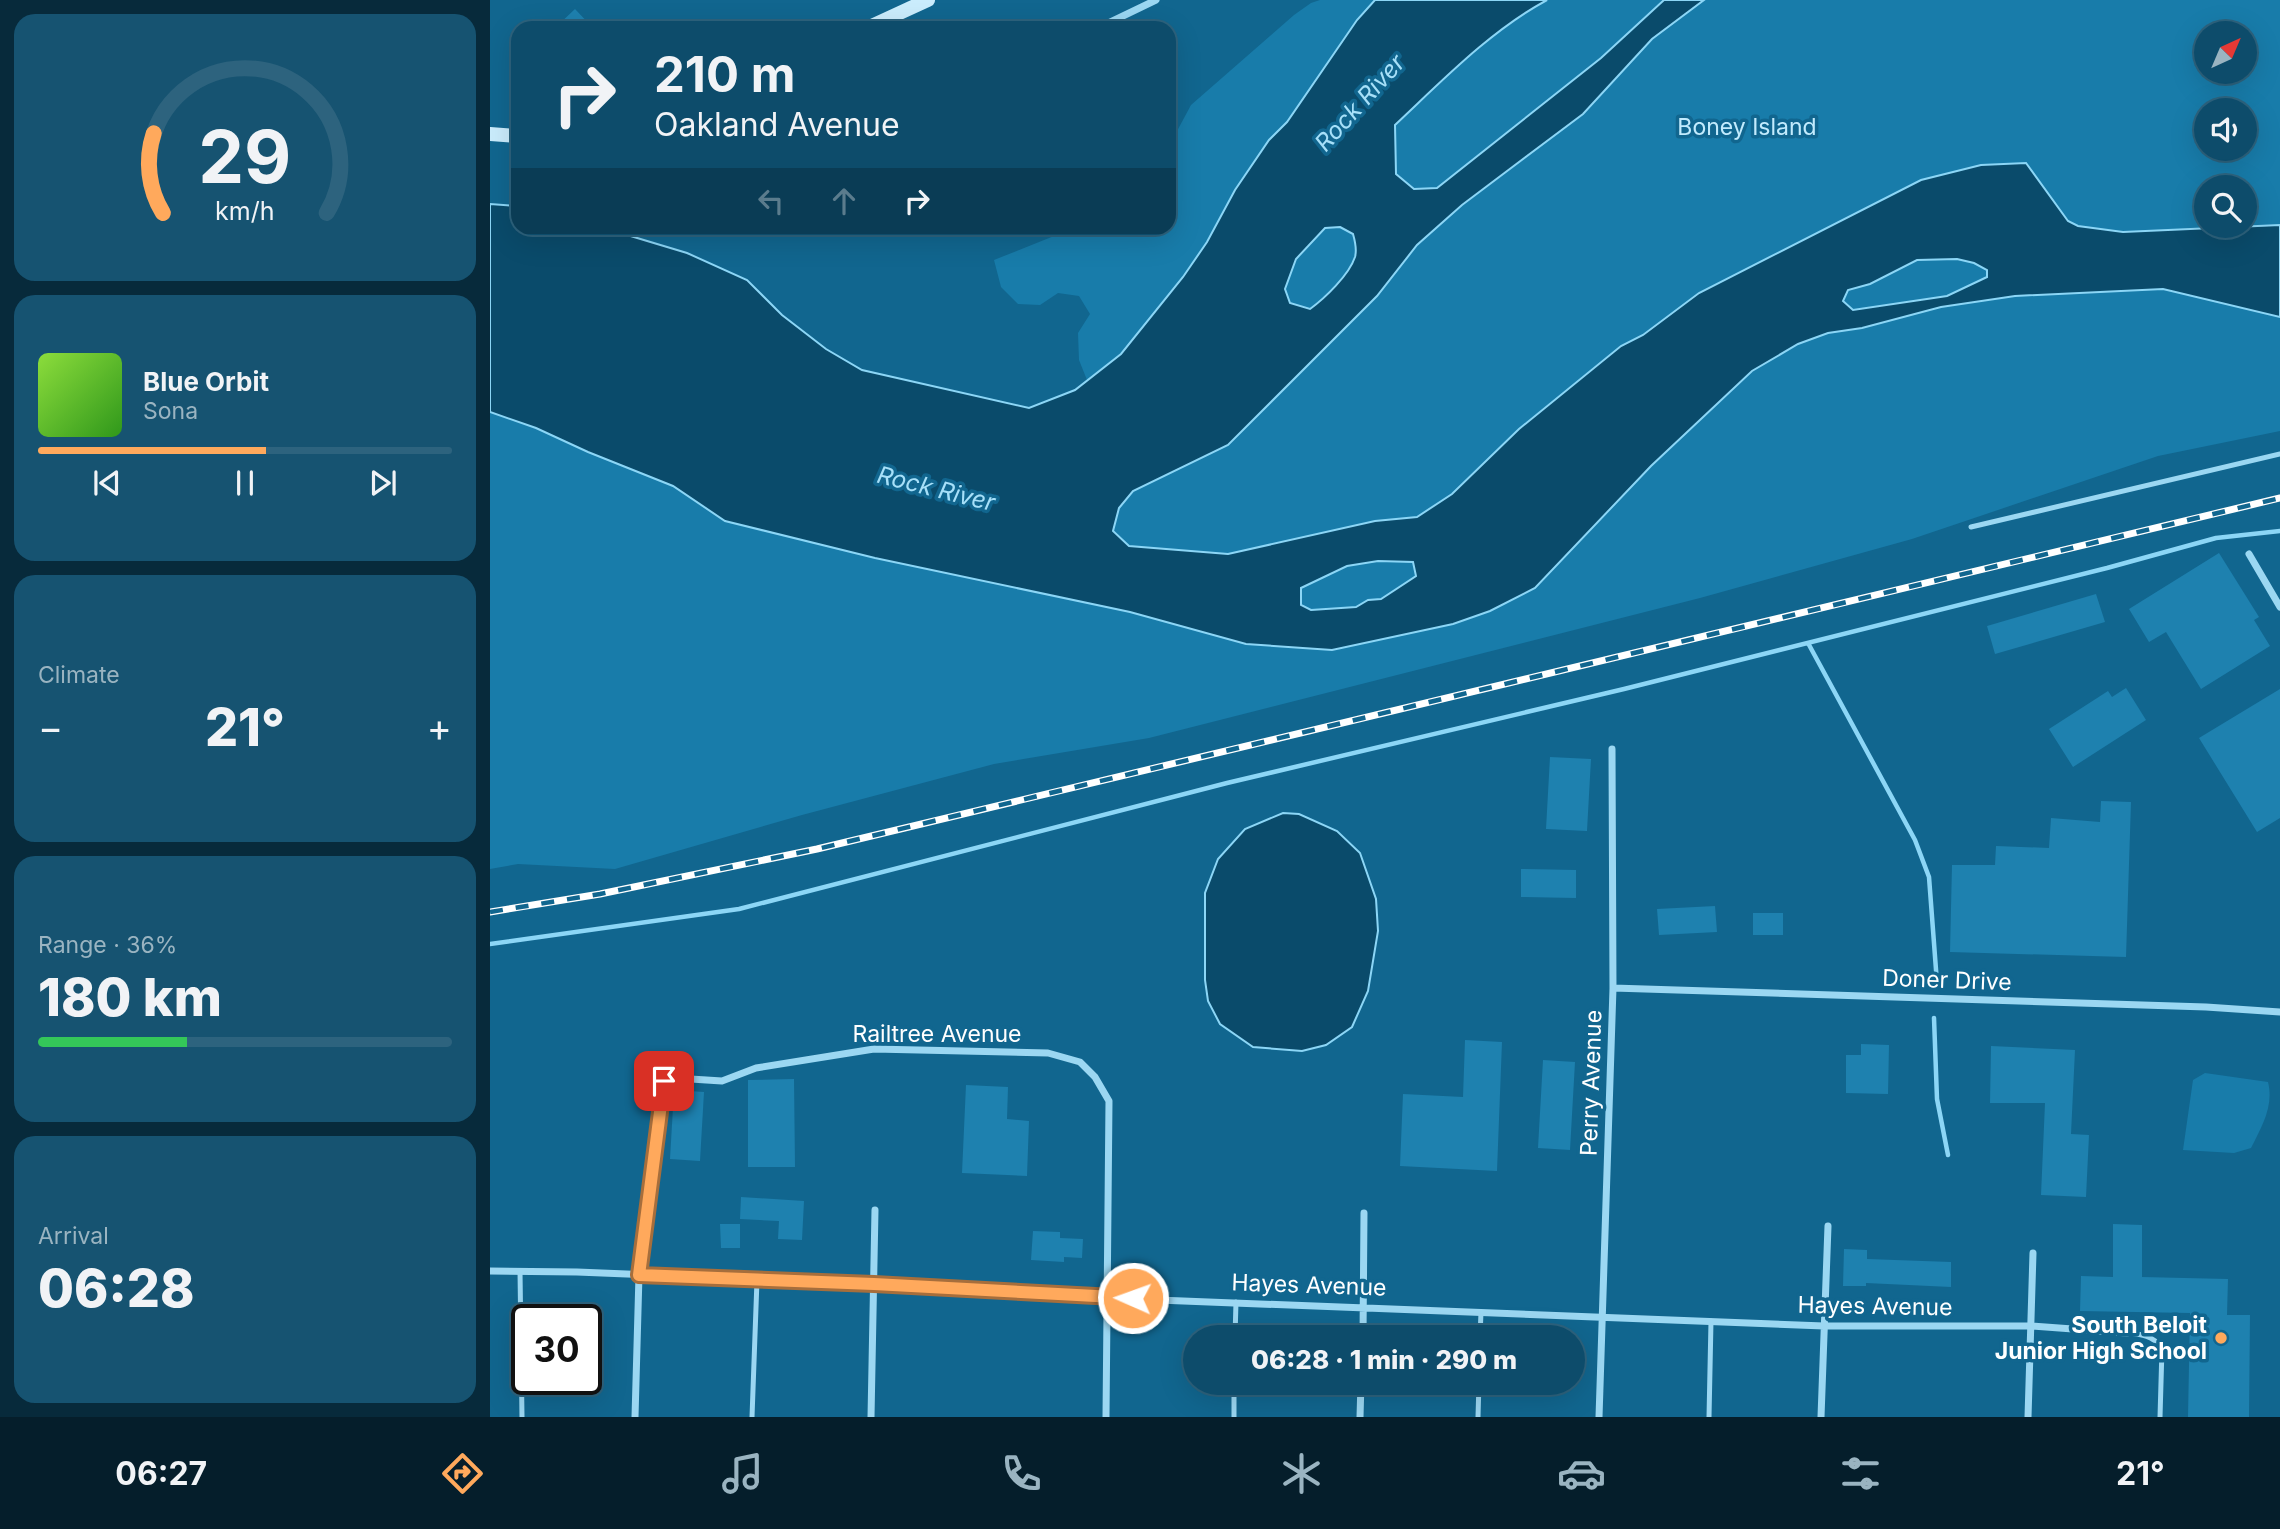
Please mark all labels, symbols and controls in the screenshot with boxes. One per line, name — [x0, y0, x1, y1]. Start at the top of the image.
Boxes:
north arrow — [2194, 21, 2258, 84]
map controls — [2194, 21, 2257, 238]
text: 210 m — [654, 45, 795, 104]
water label: Rock River — [1309, 48, 1411, 157]
icon: right — [539, 49, 630, 140]
button: sound — [2194, 98, 2257, 161]
text: Oakland Avenue — [654, 105, 900, 144]
text: 29 — [198, 113, 292, 202]
park label: Boney Island — [1677, 113, 1817, 141]
button: search — [2194, 175, 2257, 238]
icon: left — [752, 182, 790, 220]
icon: ahead — [825, 182, 863, 220]
icon: right — [898, 182, 936, 220]
text: km/h — [215, 196, 275, 226]
text: Blue Orbit — [143, 366, 269, 397]
text: Sona — [143, 397, 198, 425]
water label: Rock River — [874, 460, 999, 517]
icon: previous — [88, 464, 126, 502]
icon: pause — [226, 464, 264, 502]
icon: next — [364, 464, 402, 502]
text: Climate — [38, 661, 120, 689]
text: 21° — [205, 696, 285, 759]
text: − — [38, 704, 63, 750]
text: + — [427, 704, 452, 750]
text: Range · 36% — [38, 931, 177, 959]
street label: Doner Drive — [1882, 964, 2012, 996]
text: 180 km — [38, 966, 222, 1029]
street label: Perry Avenue — [1574, 1009, 1608, 1157]
street label: Railtree Avenue — [853, 1020, 1021, 1048]
pin — [634, 1051, 694, 1111]
icon: arrive — [645, 1062, 683, 1100]
text: Arrival — [38, 1222, 109, 1250]
text: 06:28 — [38, 1257, 194, 1320]
position arrow — [1096, 1261, 1170, 1335]
street label: Hayes Avenue — [1231, 1268, 1387, 1302]
street label: Hayes Avenue — [1797, 1291, 1953, 1321]
speed limit sign: 30 — [511, 1304, 602, 1395]
place label: South Beloit Junior High School — [1995, 1311, 2208, 1365]
marker: South Beloit Junior High School — [2213, 1330, 2229, 1346]
text: 06:28 · 1 min · 290 m — [1251, 1344, 1517, 1375]
icon: directions — [438, 1449, 487, 1498]
icon: music — [718, 1449, 767, 1498]
icon: phone — [997, 1449, 1046, 1498]
icon: climate — [1277, 1449, 1326, 1498]
icon: car — [1557, 1449, 1606, 1498]
icon: filters — [1836, 1449, 1885, 1498]
text: 06:27 — [115, 1454, 207, 1493]
text: 21° — [2116, 1454, 2165, 1493]

